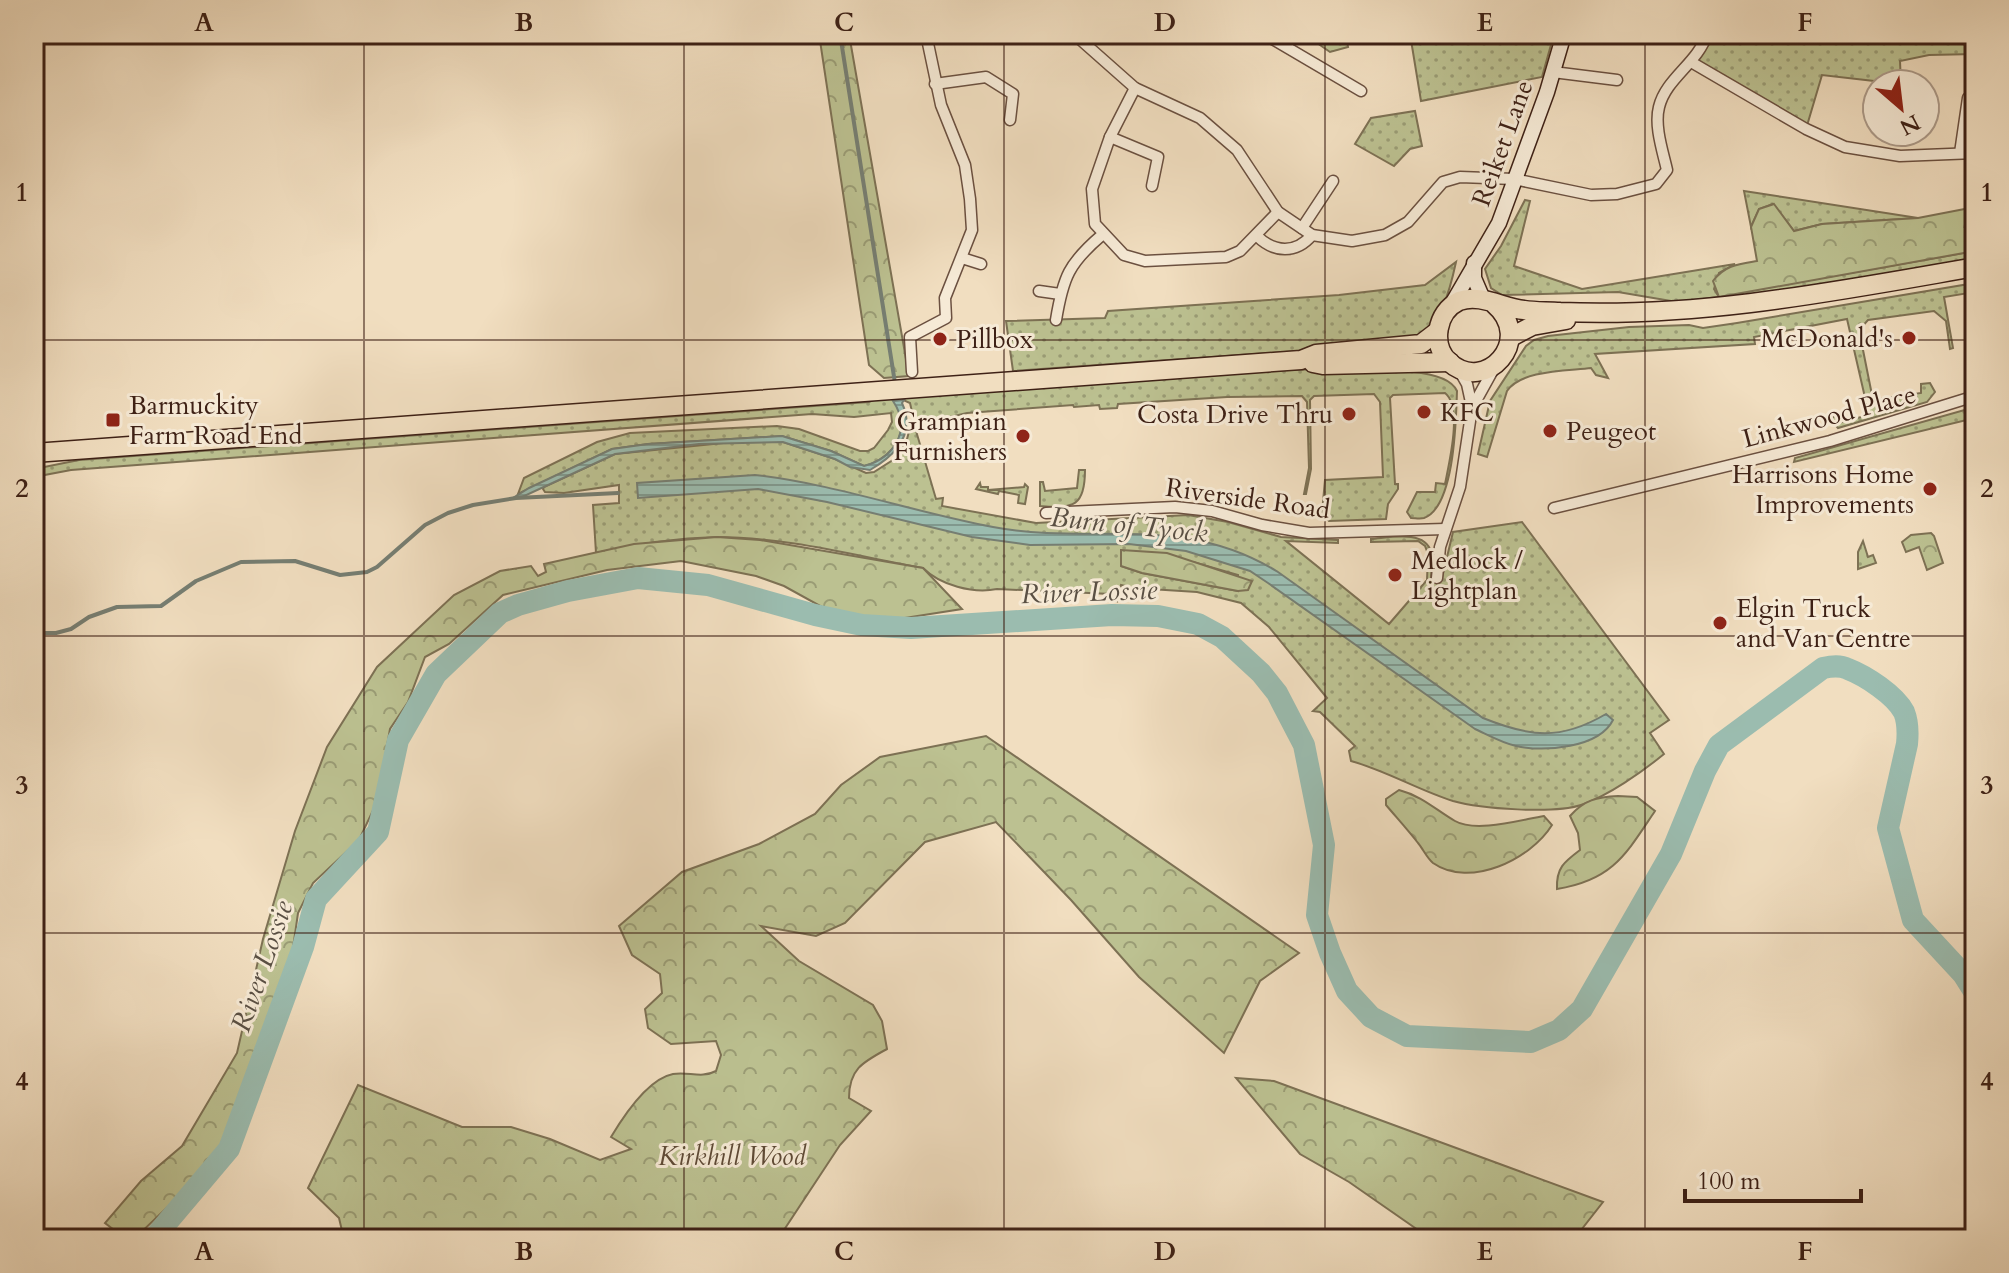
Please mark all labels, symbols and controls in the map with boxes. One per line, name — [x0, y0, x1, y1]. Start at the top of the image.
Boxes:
text: A — [194, 5, 214, 40]
text: B — [515, 5, 533, 40]
text: C — [834, 5, 854, 40]
text: D — [1154, 5, 1176, 40]
text: E — [1477, 5, 1493, 40]
text: F — [1797, 5, 1813, 40]
north arrow — [1861, 68, 1941, 148]
street label: Reiket Lane — [1464, 75, 1541, 211]
text: N — [1894, 107, 1925, 143]
text: 1 — [15, 175, 29, 210]
text: 1 — [1980, 175, 1994, 210]
place label: McDonald's — [1760, 321, 1893, 356]
place label: Pillbox — [956, 322, 1033, 357]
marker: McDonald's — [1900, 329, 1918, 347]
marker: Pillbox — [931, 330, 949, 348]
street label: Linkwood Place — [1738, 376, 1920, 456]
place label: Barmuckity Farm Road End — [129, 388, 302, 453]
place label: KFC — [1440, 395, 1494, 430]
place label: Costa Drive Thru — [1137, 397, 1333, 432]
marker: KFC — [1415, 403, 1433, 421]
place label: Grampian Furnishers — [893, 404, 1007, 469]
marker: Costa Drive Thru — [1340, 405, 1358, 423]
marker: Barmuckity Farm Road End — [104, 411, 122, 429]
place label: Peugeot — [1566, 414, 1656, 449]
marker: Peugeot — [1541, 422, 1559, 440]
marker: Grampian Furnishers — [1014, 427, 1032, 445]
place label: Harrisons Home Improvements — [1732, 457, 1914, 522]
street label: Riverside Road — [1164, 470, 1332, 527]
text: 2 — [15, 471, 29, 506]
text: 2 — [1980, 471, 1994, 506]
marker: Harrisons Home Improvements — [1921, 480, 1939, 498]
water label: Burn of Tyock — [1048, 498, 1210, 552]
place label: Medlock / Lightplan — [1411, 543, 1524, 608]
marker: Medlock / Lightplan — [1386, 566, 1404, 584]
water label: River Lossie — [1020, 571, 1158, 613]
place label: Elgin Truck and Van Centre — [1736, 591, 1911, 656]
marker: Elgin Truck and Van Centre — [1711, 614, 1729, 632]
text: 3 — [15, 768, 29, 803]
text: 3 — [1980, 768, 1994, 803]
water label: River Lossie — [222, 895, 302, 1037]
text: 4 — [15, 1064, 29, 1099]
text: 4 — [1980, 1064, 1994, 1099]
park label: Kirkhill Wood — [658, 1139, 807, 1174]
scale bar — [1685, 1153, 1861, 1203]
text: 100 m — [1697, 1165, 1761, 1198]
text: A — [194, 1234, 214, 1269]
text: B — [515, 1234, 533, 1269]
text: C — [834, 1234, 854, 1269]
text: D — [1154, 1234, 1176, 1269]
text: E — [1477, 1234, 1493, 1269]
text: F — [1797, 1234, 1813, 1269]

